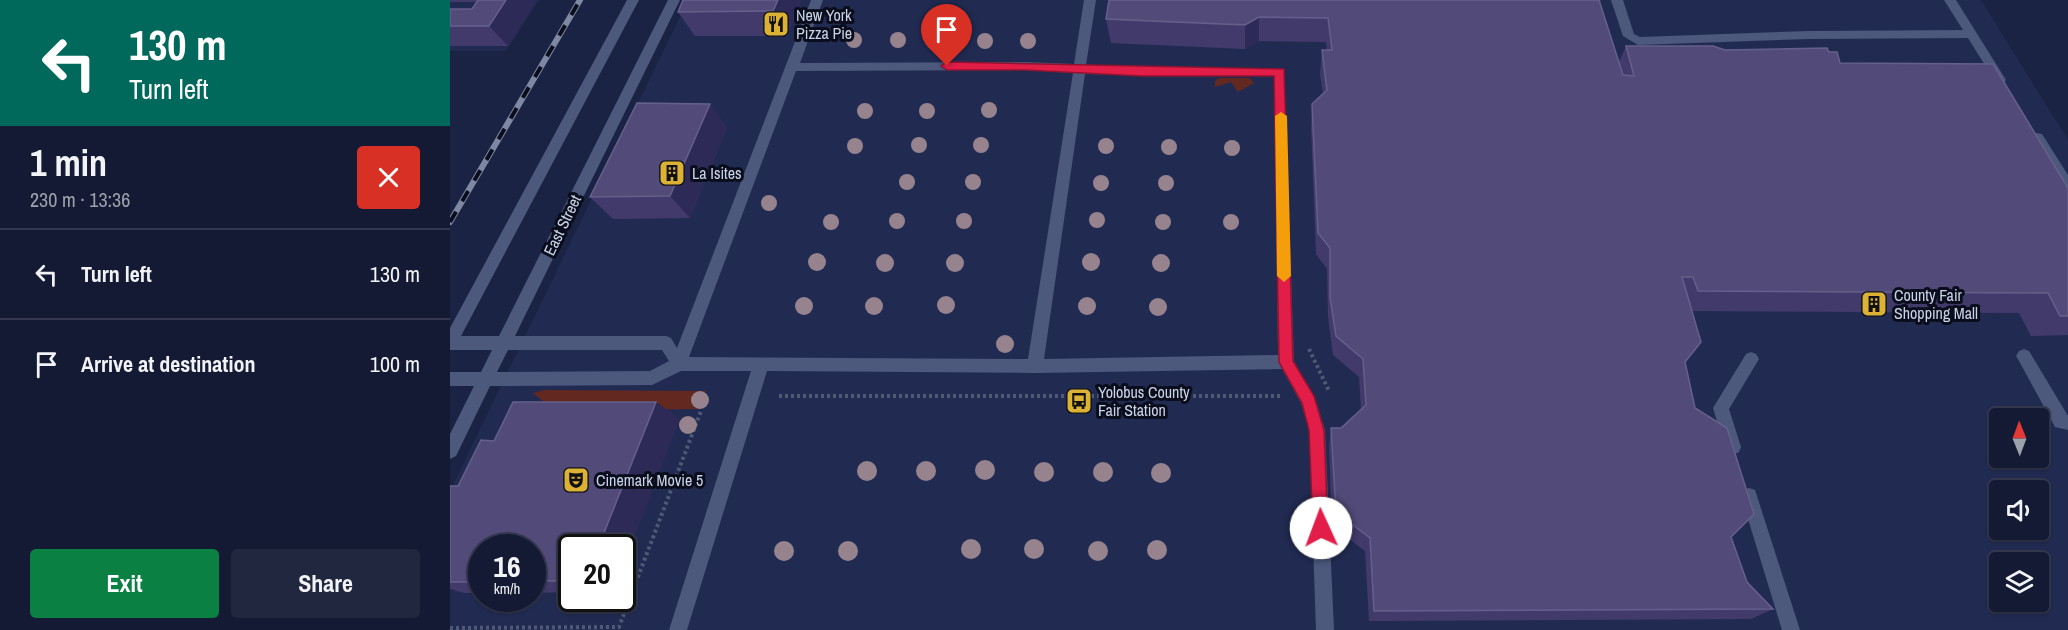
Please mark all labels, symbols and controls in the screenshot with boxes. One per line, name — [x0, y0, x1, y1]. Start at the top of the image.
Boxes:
place label: New York Pizza Pie — [796, 4, 852, 44]
pin — [921, 4, 972, 66]
restaurant icon: New York Pizza Pie — [761, 9, 791, 39]
icon: arrive — [930, 13, 963, 46]
text: 130 m — [129, 17, 227, 73]
icon: left — [30, 24, 108, 102]
text: Turn left — [129, 71, 208, 107]
text: 1 min — [30, 139, 107, 187]
button: close — [357, 146, 420, 209]
building icon: La Isites — [657, 158, 687, 188]
place label: La Isites — [692, 162, 742, 184]
text: 230 m · 13:36 — [30, 186, 130, 213]
street label: East Street — [538, 191, 586, 259]
icon: left — [30, 258, 63, 291]
text: Turn left — [81, 259, 152, 289]
text: 130 m — [370, 259, 420, 289]
place label: County Fair Shopping Mall — [1894, 284, 1978, 324]
building icon: County Fair Shopping Mall — [1859, 289, 1889, 319]
icon: arrive — [30, 348, 63, 381]
text: Arrive at destination — [81, 349, 255, 379]
text: 100 m — [370, 349, 420, 379]
place label: Yolobus County Fair Station — [1098, 381, 1190, 421]
bus stop icon: Yolobus County Fair Station — [1064, 386, 1094, 416]
north arrow — [1989, 408, 2049, 468]
map controls — [1989, 408, 2049, 612]
theatre icon: Cinemark Movie 5 — [561, 465, 591, 495]
place label: Cinemark Movie 5 — [596, 469, 703, 491]
button: sound — [1989, 480, 2049, 540]
position arrow — [1289, 496, 1353, 560]
speed limit sign: 20 — [558, 534, 636, 612]
text: 16 — [493, 546, 521, 586]
button: Exit — [30, 549, 219, 618]
button: Share — [231, 549, 420, 618]
button: layers — [1989, 552, 2049, 612]
text: km/h — [494, 578, 520, 599]

